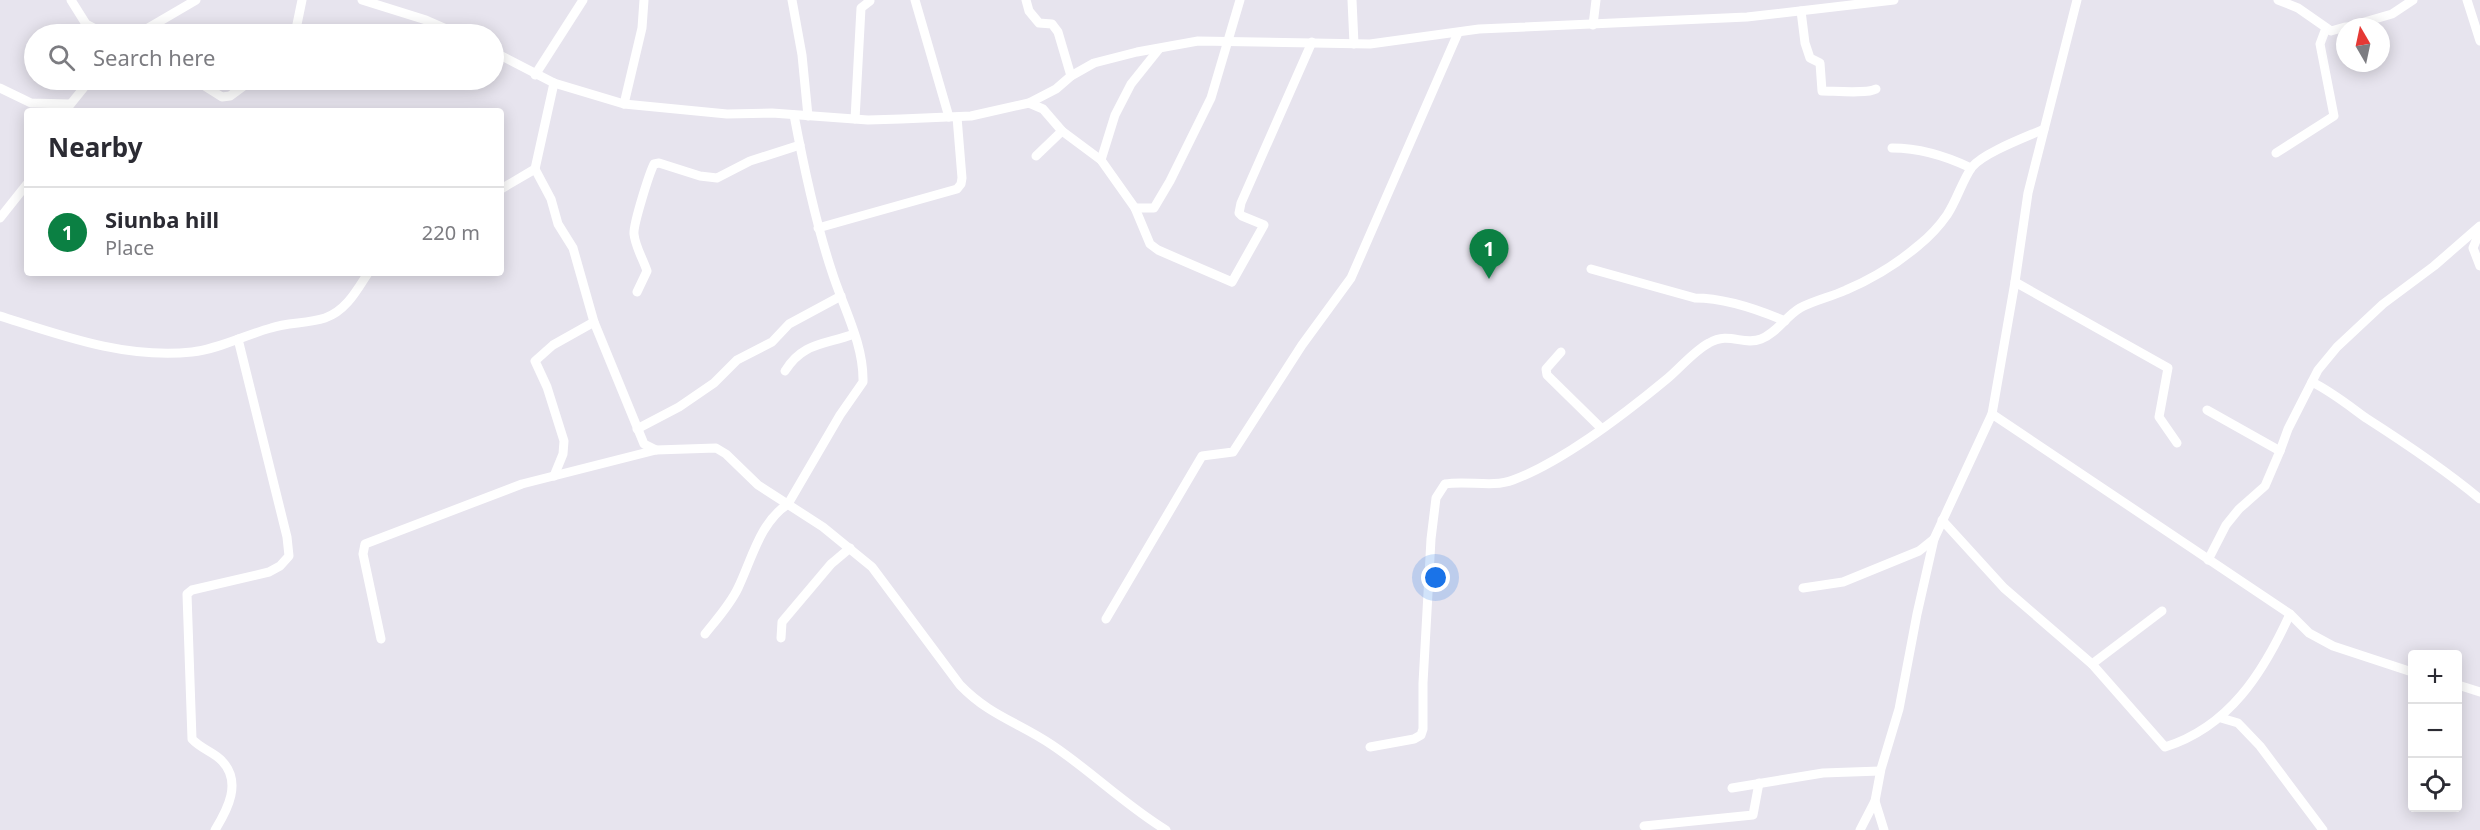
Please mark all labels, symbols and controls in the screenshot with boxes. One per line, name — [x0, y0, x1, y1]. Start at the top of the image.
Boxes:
north arrow — [2336, 18, 2390, 72]
search box — [24, 24, 504, 90]
icon: search — [45, 41, 78, 74]
text: Search here — [93, 42, 215, 72]
text: Nearby — [48, 129, 143, 165]
text: Siunba hill — [105, 204, 219, 234]
text: 1 — [62, 219, 73, 246]
text: 220 m — [422, 219, 480, 246]
pin: 1 — [1470, 230, 1508, 279]
text: Place — [105, 234, 154, 261]
your location — [1421, 563, 1450, 592]
map controls — [2408, 650, 2462, 812]
button: + — [2408, 650, 2462, 704]
button: − — [2408, 704, 2462, 758]
button: locate — [2408, 758, 2462, 812]

